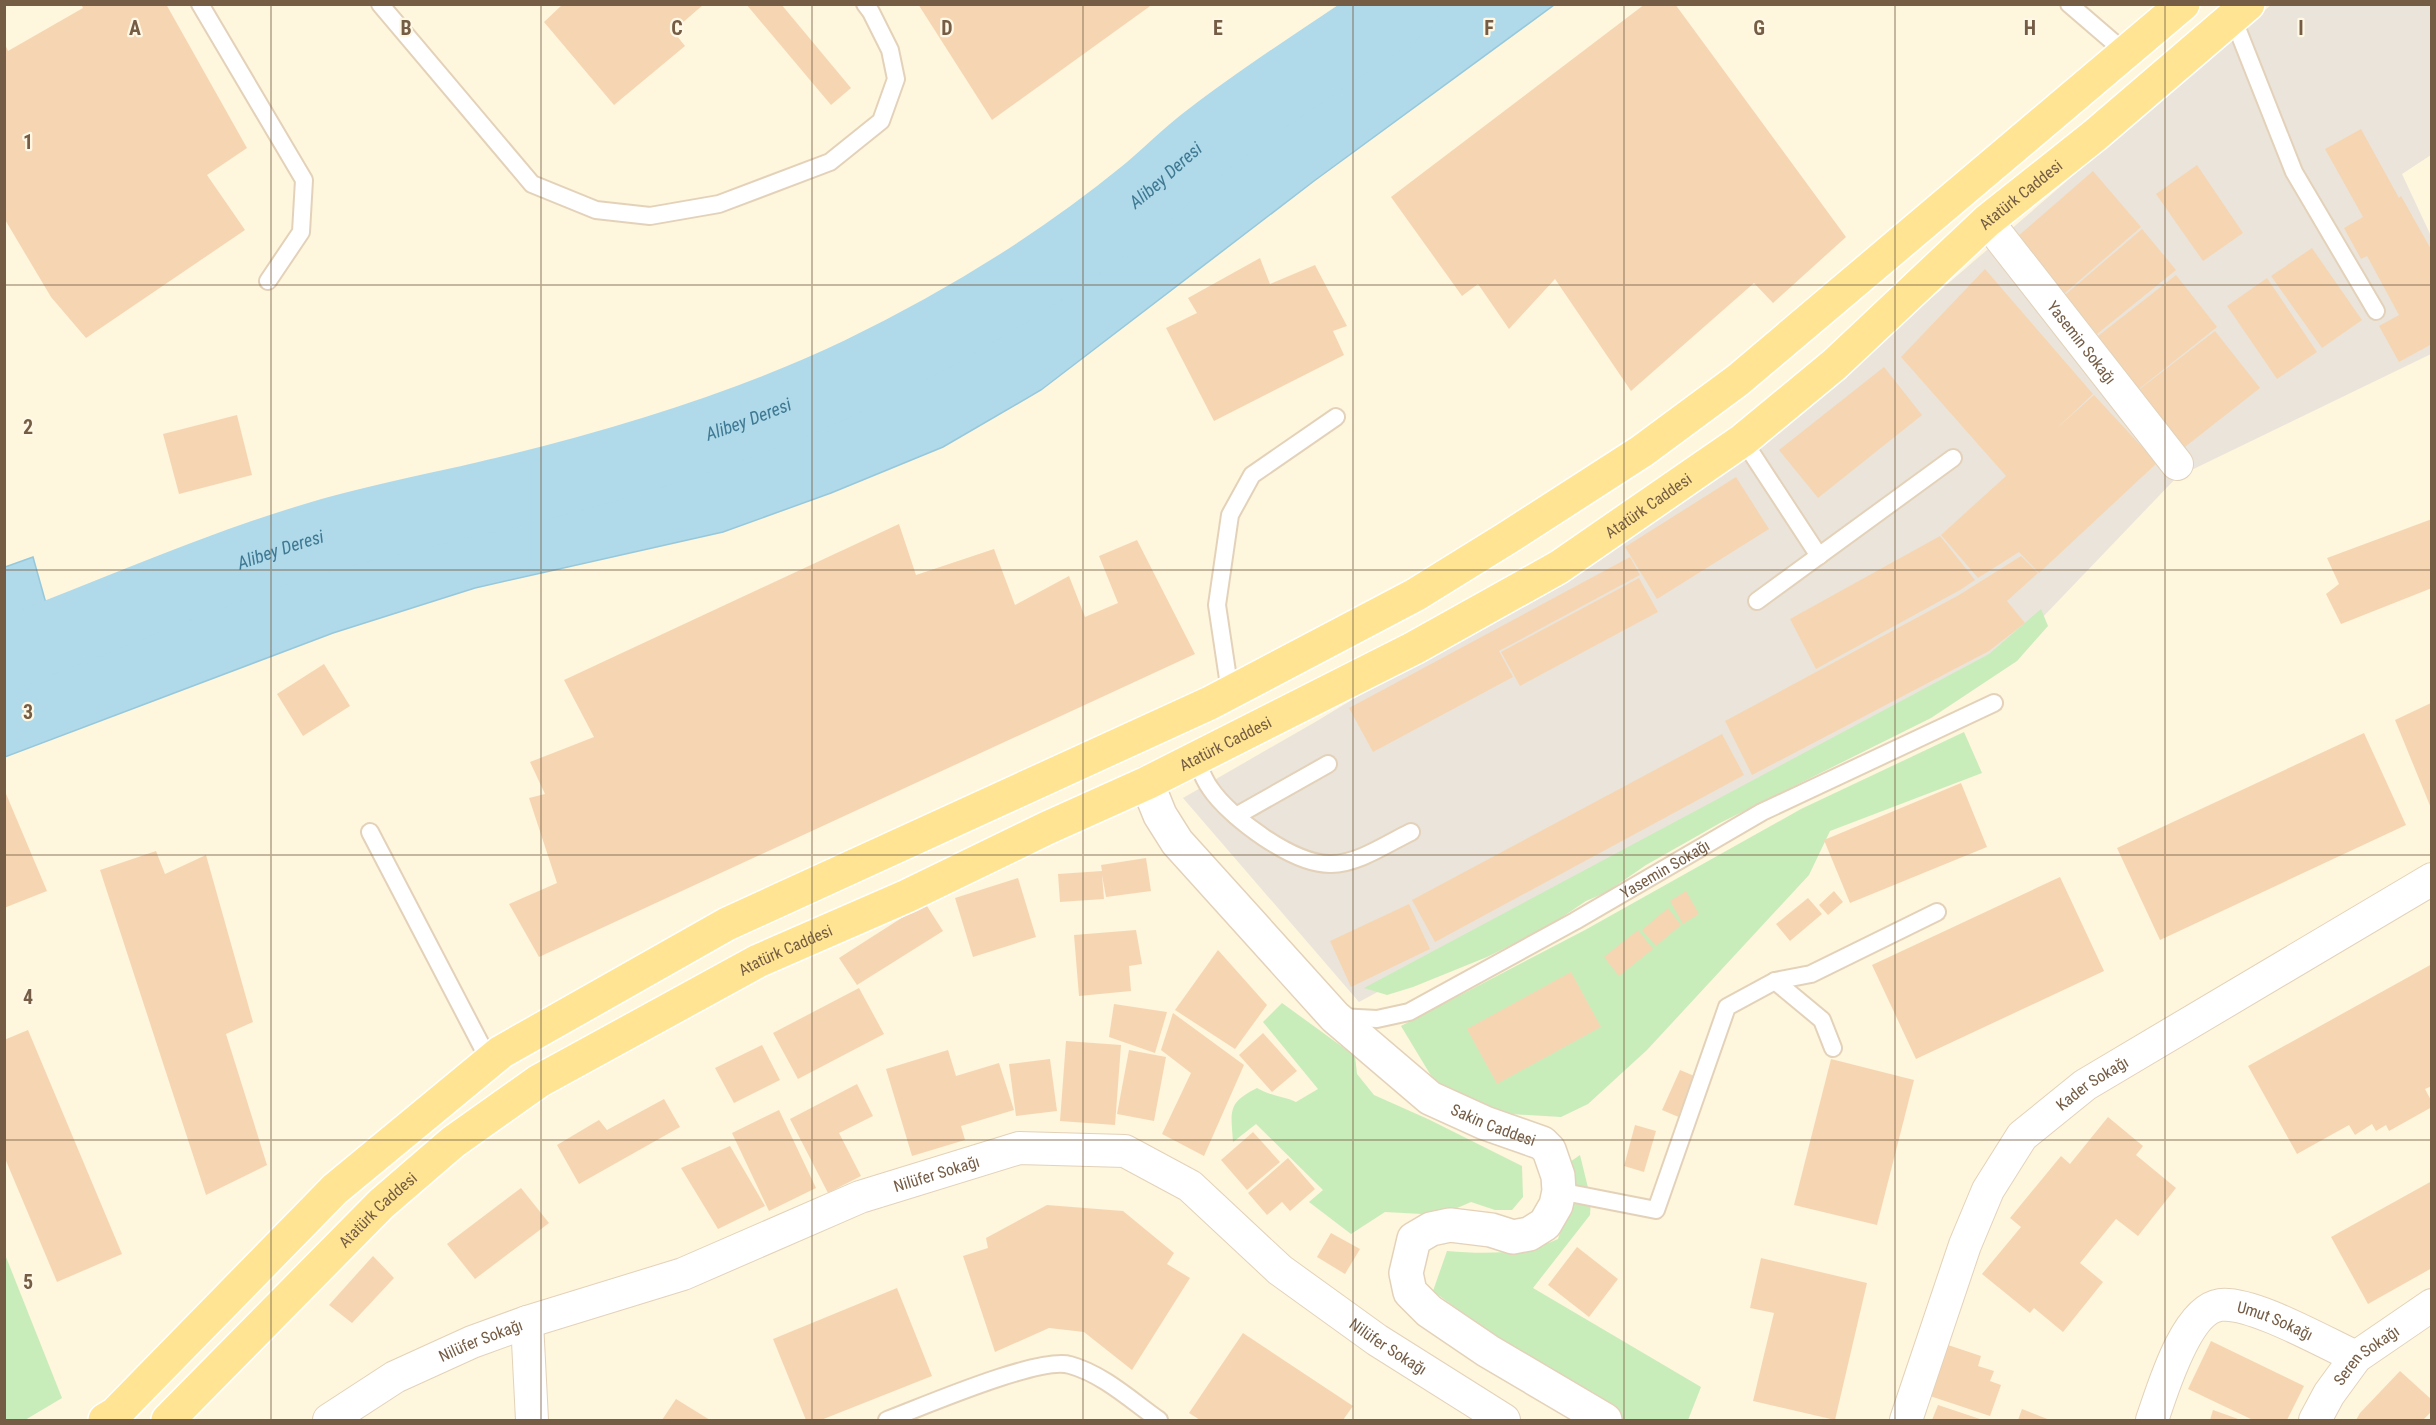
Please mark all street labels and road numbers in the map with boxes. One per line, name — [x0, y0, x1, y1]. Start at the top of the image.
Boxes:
street label: Atatürk Caddesi — [1975, 156, 2066, 234]
street label: Yasemin Sokağı — [2043, 297, 2120, 388]
street label: Atatürk Caddesi — [1602, 469, 1695, 542]
street label: Atatürk Caddesi — [1176, 713, 1275, 775]
street label: Yasemin Sokağı — [1617, 836, 1713, 903]
street label: Atatürk Caddesi — [735, 921, 835, 980]
street label: Kader Sokağı — [2052, 1053, 2132, 1115]
street label: Sakin Caddesi — [1448, 1100, 1538, 1150]
street label: Nilüfer Sokağı — [891, 1152, 982, 1196]
street label: Atatürk Caddesi — [335, 1168, 421, 1251]
street label: Umut Sokağı — [2235, 1297, 2316, 1344]
street label: Nilüfer Sokağı — [1346, 1314, 1430, 1379]
street label: Nilüfer Sokağı — [436, 1315, 525, 1366]
street label: Seren Sokağı — [2330, 1321, 2403, 1389]

